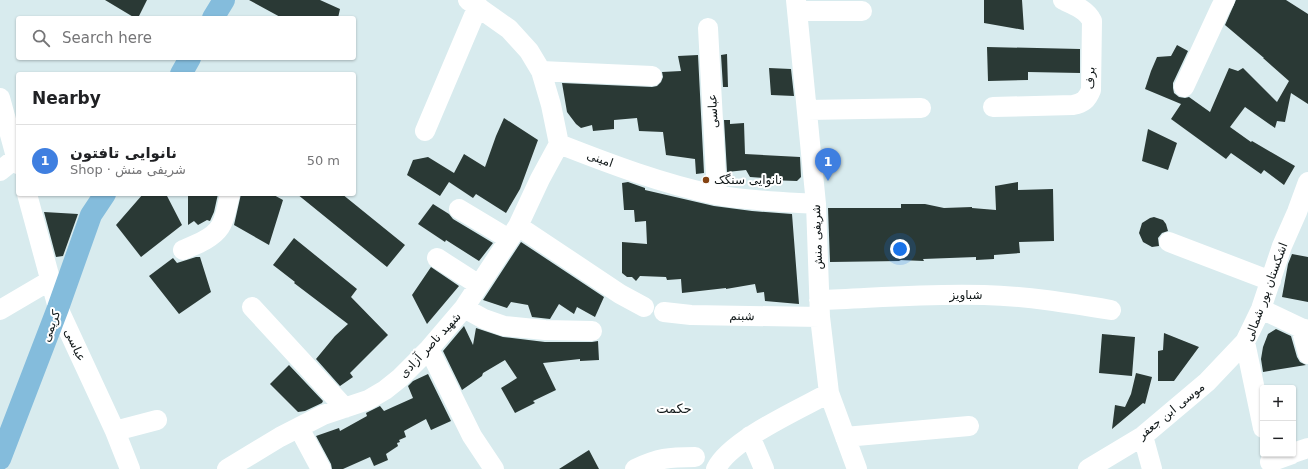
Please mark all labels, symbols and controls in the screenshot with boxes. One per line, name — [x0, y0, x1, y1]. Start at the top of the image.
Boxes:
search box — [16, 16, 356, 60]
icon: search — [30, 27, 52, 49]
text: Search here — [62, 29, 152, 47]
street label: برف — [1082, 66, 1099, 90]
text: Nearby — [32, 88, 101, 108]
street label: عباسی — [705, 93, 721, 129]
text: نانوایی تافتون — [70, 144, 177, 162]
street label: امینی — [585, 148, 615, 170]
pin: 1 — [815, 148, 841, 181]
text: 1 — [40, 153, 50, 168]
text: 50 m — [307, 153, 340, 168]
text: Shop · شریفی منش — [70, 162, 186, 177]
place label: نانوایی سنگک — [714, 173, 782, 188]
marker: نانوایی سنگک — [701, 175, 711, 185]
street label: شریفی منش — [809, 204, 826, 270]
your location — [890, 239, 910, 259]
street label: اشکستان پور شمالی — [1242, 241, 1291, 344]
street label: شباویز — [948, 288, 983, 303]
street label: کریمی — [39, 308, 64, 344]
street label: شهید ناصر آزادی — [395, 309, 465, 381]
street label: شبنم — [729, 309, 755, 323]
street label: عباسی — [61, 326, 89, 364]
street label: موسی ابن جعفر — [1134, 380, 1208, 444]
map controls — [1260, 385, 1296, 457]
button: + — [1260, 385, 1296, 421]
district label: حکمت — [656, 401, 692, 416]
button: − — [1260, 421, 1296, 457]

